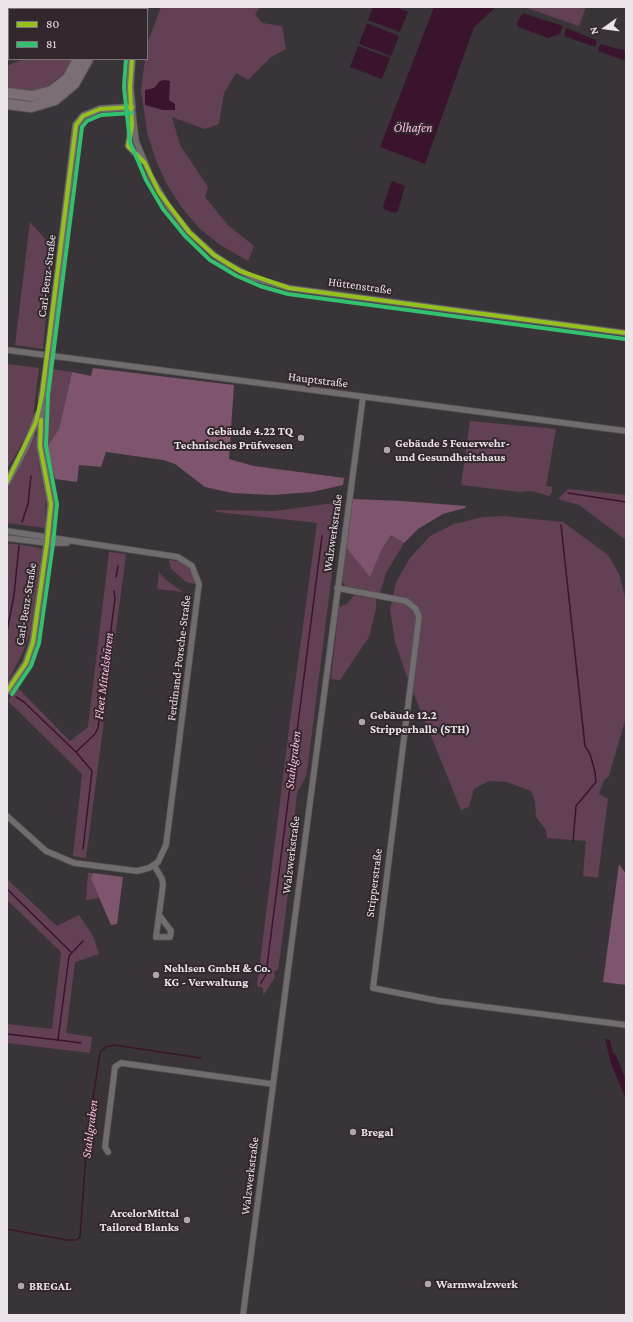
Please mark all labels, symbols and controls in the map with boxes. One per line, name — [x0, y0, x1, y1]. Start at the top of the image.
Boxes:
legend — [8, 8, 148, 60]
north arrow — [585, 8, 625, 48]
text: 80 — [46, 17, 59, 31]
text: N — [587, 26, 600, 36]
text: 81 — [46, 37, 56, 51]
water label: Ölhafen — [394, 120, 432, 136]
street label: Carl-Benz-Straße — [35, 234, 59, 318]
street label: Hüttenstraße — [327, 274, 393, 298]
street label: Hauptstraße — [287, 369, 349, 391]
place label: Gebäude 4.22 TQ Technisches Prüfwesen — [174, 424, 293, 452]
marker: Gebäude 4.22 TQ Technisches Prüfwesen — [296, 433, 306, 443]
place label: Gebäude 5 Feuerwehr- und Gesundheitshaus — [395, 436, 510, 464]
marker: Gebäude 5 Feuerwehr- und Gesundheitshaus — [382, 445, 392, 455]
street label: Walzwerkstraße — [320, 493, 346, 573]
street label: Carl-Benz-Straße — [12, 562, 40, 646]
street label: Ferdinand-Porsche-Straße — [164, 594, 194, 722]
water label: Fleet Mittelsbüren — [91, 631, 117, 721]
place label: Gebäude 12.2 Stripperhalle (STH) — [370, 708, 470, 736]
marker: Gebäude 12.2 Stripperhalle (STH) — [357, 717, 367, 727]
water label: Stahlgraben — [282, 730, 304, 790]
street label: Walzwerkstraße — [279, 815, 303, 895]
street label: Stripperstraße — [363, 848, 385, 918]
place label: Nehlsen GmbH & Co. KG - Verwaltung — [164, 961, 271, 989]
marker: Nehlsen GmbH & Co. KG - Verwaltung — [151, 970, 161, 980]
water label: Stahlgraben — [79, 1099, 101, 1159]
place label: Bregal — [361, 1125, 393, 1139]
marker: Bregal — [348, 1127, 358, 1137]
street label: Walzwerkstraße — [238, 1136, 262, 1216]
place label: ArcelorMittal Tailored Blanks — [100, 1206, 179, 1234]
marker: ArcelorMittal Tailored Blanks — [182, 1215, 192, 1225]
place label: Warmwalzwerk — [436, 1277, 518, 1291]
place label: BREGAL — [29, 1279, 71, 1293]
marker: Warmwalzwerk — [423, 1279, 433, 1289]
marker: BREGAL — [16, 1281, 26, 1291]

